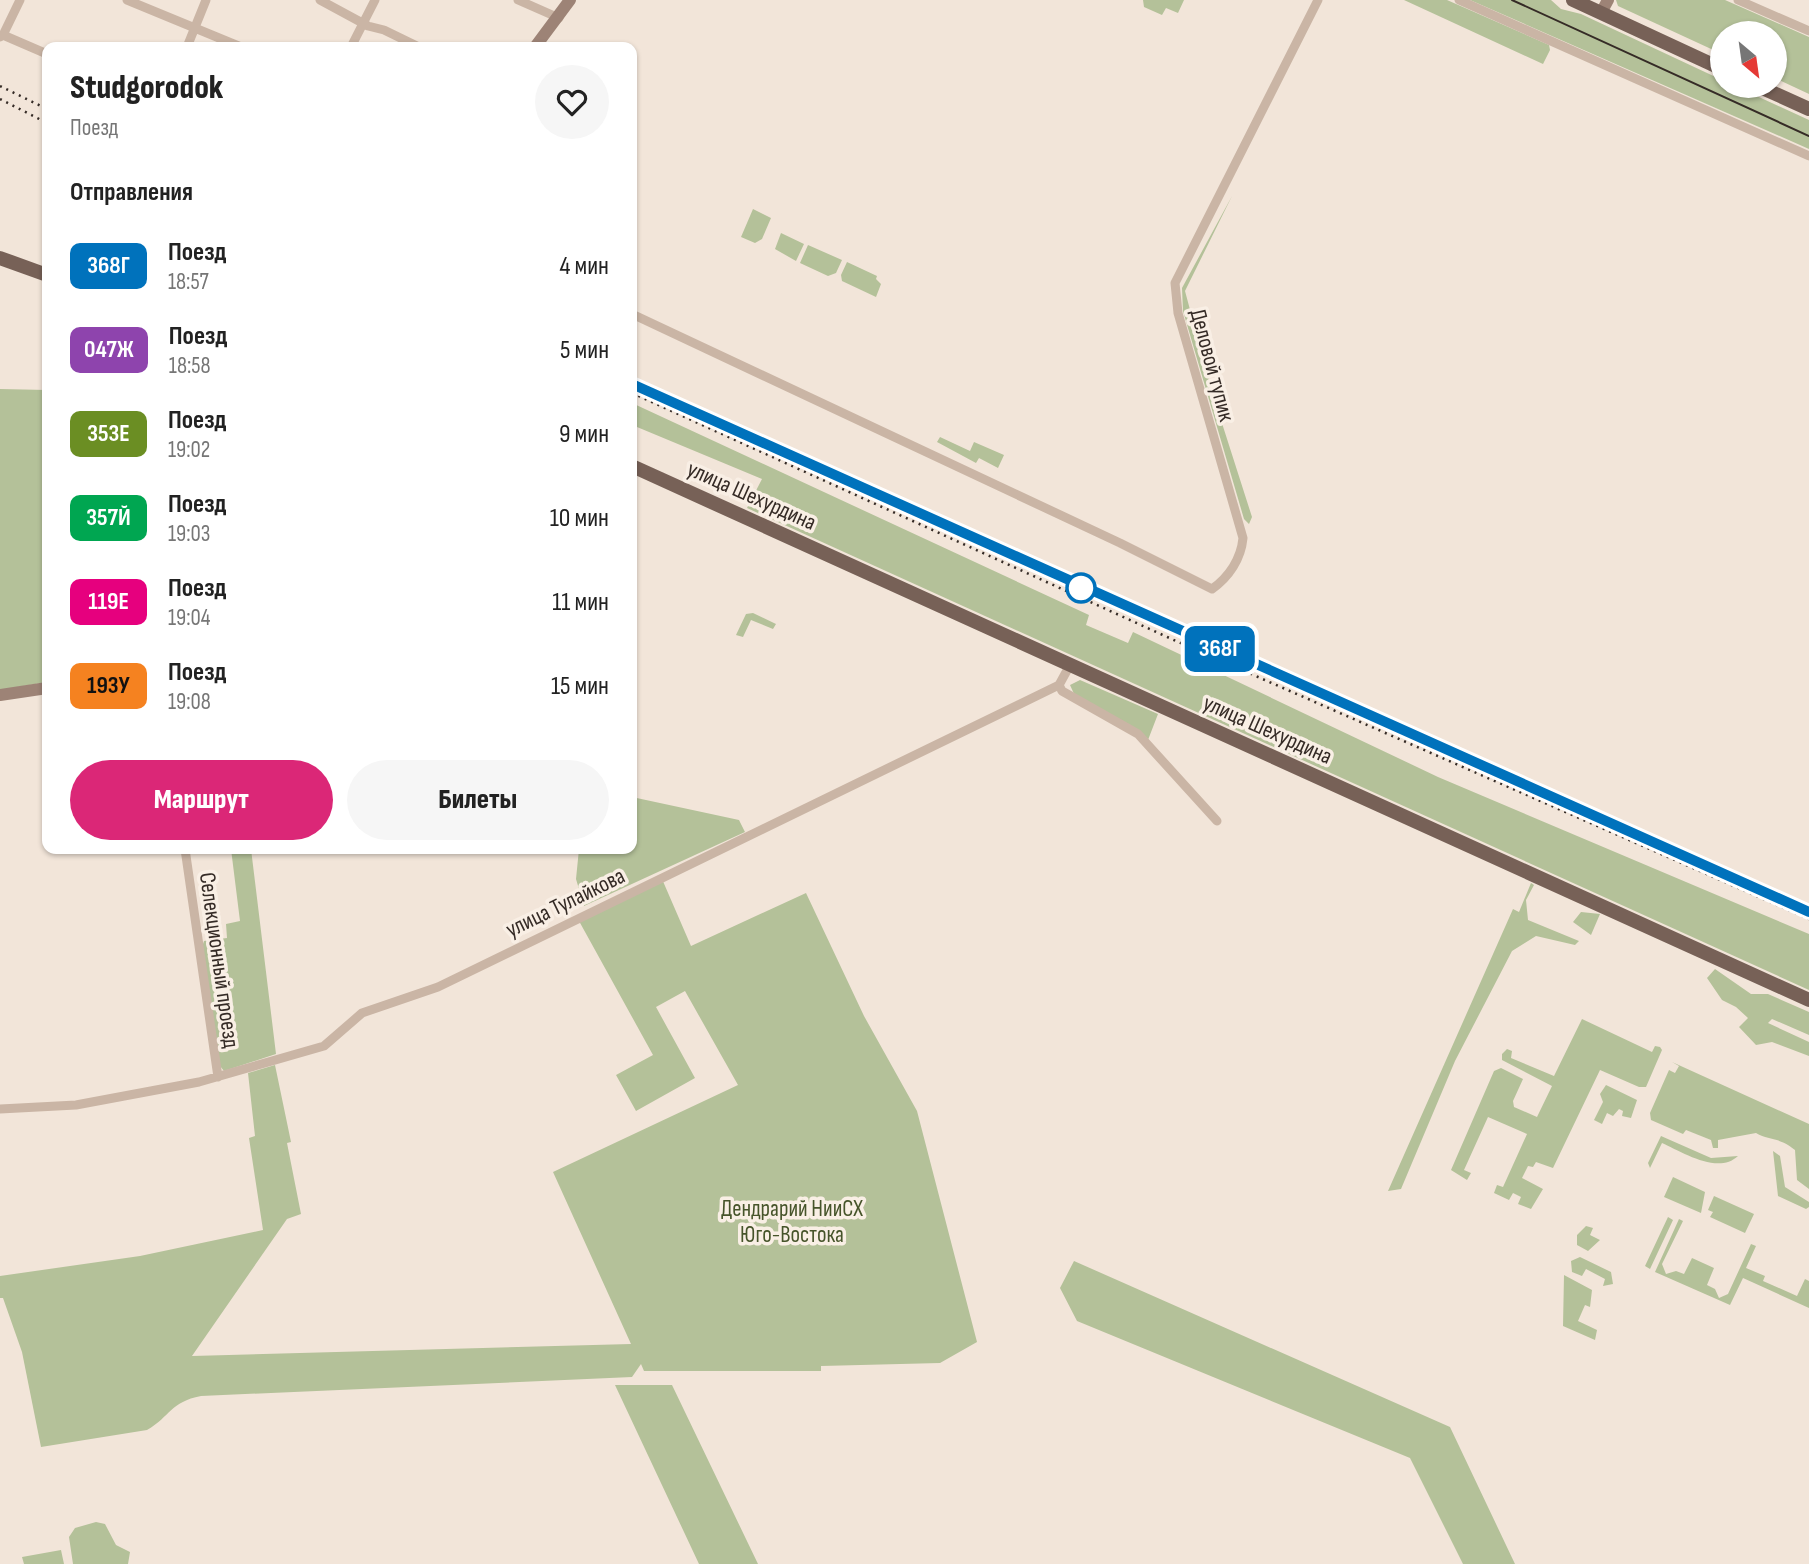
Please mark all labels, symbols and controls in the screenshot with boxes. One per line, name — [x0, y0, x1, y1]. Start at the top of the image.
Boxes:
north arrow — [1710, 21, 1787, 98]
map controls — [1710, 21, 1787, 98]
button: heart — [535, 65, 609, 139]
text: Studgorodok — [70, 68, 223, 108]
text: Поезд — [70, 114, 118, 142]
text: Отправления — [70, 177, 193, 208]
text: Поезд — [168, 237, 226, 268]
text: 368Г — [87, 251, 130, 280]
text: 4 мин — [560, 251, 609, 282]
text: 18:57 — [168, 268, 209, 296]
street label: Деловой тупик — [1184, 306, 1241, 425]
text: Поезд — [169, 321, 227, 352]
text: 047Ж — [84, 335, 134, 364]
text: 5 мин — [560, 335, 609, 366]
text: 18:58 — [169, 352, 211, 380]
text: Поезд — [168, 405, 226, 436]
text: 353Е — [87, 419, 130, 448]
text: 9 мин — [559, 419, 609, 450]
text: 19:02 — [168, 436, 210, 464]
street label: улица Шехурдина — [683, 455, 820, 537]
text: Поезд — [168, 489, 226, 520]
text: 357Й — [86, 503, 131, 532]
text: 10 мин — [550, 503, 609, 534]
text: 19:03 — [168, 520, 210, 548]
text: Поезд — [168, 573, 226, 604]
unlabelled marker — [1066, 573, 1096, 603]
text: 119Е — [88, 587, 129, 616]
text: 11 мин — [552, 587, 609, 618]
text: 19:04 — [168, 604, 210, 632]
line badge: 368Г — [1171, 626, 1269, 672]
text: 368Г — [1199, 634, 1241, 663]
text: Поезд — [168, 657, 226, 688]
text: 193У — [87, 671, 130, 700]
text: 15 мин — [551, 671, 609, 702]
text: 19:08 — [168, 688, 211, 716]
street label: улица Шехурдина — [1199, 689, 1336, 771]
button: Маршрут — [70, 760, 333, 840]
button: Билеты — [347, 760, 609, 840]
street label: улица Тулайкова — [501, 862, 629, 944]
street label: Селекционный проезд — [193, 871, 245, 1050]
park label: Дендрарий НииСХ Юго-Востока — [721, 1195, 863, 1249]

